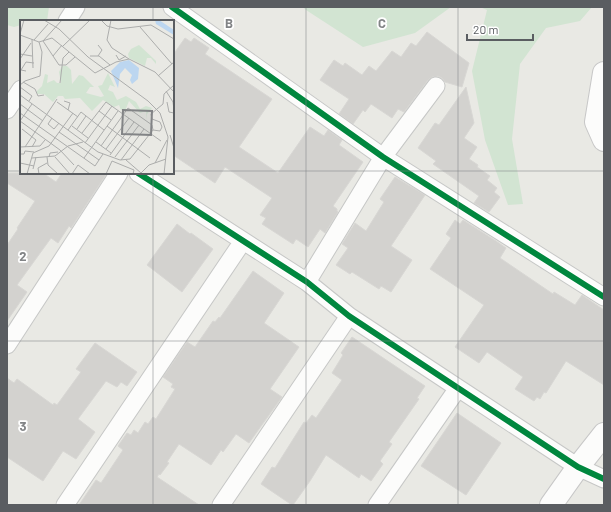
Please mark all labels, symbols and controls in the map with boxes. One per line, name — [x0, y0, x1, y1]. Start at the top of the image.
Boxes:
text: B — [225, 15, 233, 31]
text: C — [378, 15, 386, 31]
scale bar — [467, 16, 533, 42]
inset map — [20, 20, 174, 174]
text: 20 m — [473, 22, 499, 36]
text: 2 — [19, 248, 27, 264]
text: 3 — [19, 418, 27, 434]

